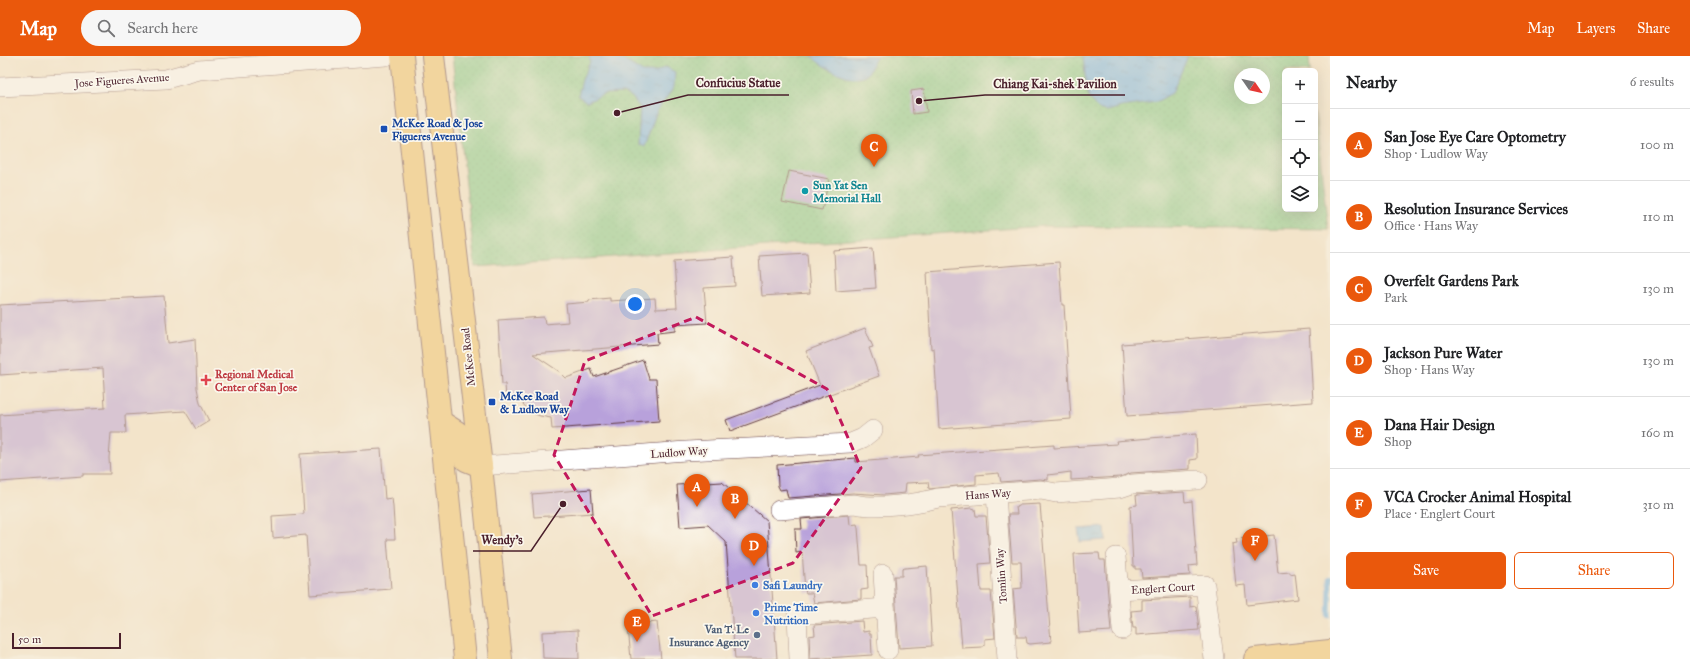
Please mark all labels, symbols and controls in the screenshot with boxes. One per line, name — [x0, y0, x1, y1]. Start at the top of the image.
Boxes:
search box — [81, 10, 361, 46]
text: Map — [20, 17, 57, 40]
icon: search — [95, 17, 117, 39]
text: Search here — [127, 19, 198, 37]
text: Map — [1527, 20, 1555, 37]
text: Layers — [1577, 20, 1615, 37]
text: Share — [1637, 20, 1670, 37]
north arrow — [1234, 68, 1270, 104]
map controls — [1282, 68, 1318, 212]
button: + — [1282, 68, 1318, 104]
street label: Jose Figueres Avenue — [73, 71, 170, 91]
callout: Confucius Statue — [688, 71, 789, 95]
callout: Chiang Kai-shek Pavilion — [985, 71, 1125, 95]
text: Nearby — [1346, 72, 1397, 93]
text: 6 results — [1630, 74, 1674, 90]
text: Confucius Statue — [696, 76, 780, 90]
text: Chiang Kai-shek Pavilion — [993, 77, 1117, 92]
button: − — [1282, 104, 1318, 140]
place label: McKee Road & Jose Figueres Avenue — [392, 117, 483, 143]
marker: McKee Road & Jose Figueres Avenue — [379, 124, 389, 134]
text: San Jose Eye Care Optometry — [1384, 128, 1566, 146]
pin: C — [861, 134, 887, 167]
text: A — [1355, 137, 1363, 153]
text: 100 m — [1640, 137, 1674, 153]
button: locate — [1282, 140, 1318, 176]
text: Shop · Ludlow Way — [1384, 146, 1488, 162]
button: layers — [1282, 176, 1318, 212]
place label: Sun Yat Sen Memorial Hall — [813, 179, 882, 205]
marker: Sun Yat Sen Memorial Hall — [800, 186, 810, 196]
text: Resolution Insurance Services — [1384, 200, 1568, 218]
text: B — [1355, 209, 1363, 225]
text: 110 m — [1642, 209, 1674, 225]
text: Office · Hans Way — [1384, 218, 1478, 234]
text: Overfelt Gardens Park — [1384, 272, 1519, 290]
text: C — [1355, 281, 1363, 297]
text: 130 m — [1642, 281, 1674, 297]
text: Park — [1384, 290, 1408, 306]
your location — [625, 294, 645, 314]
street label: McKee Road — [459, 327, 478, 387]
text: Jackson Pure Water — [1384, 344, 1502, 362]
text: D — [1354, 353, 1364, 369]
text: 130 m — [1642, 353, 1674, 369]
text: Shop · Hans Way — [1384, 362, 1475, 378]
place label: Regional Medical Center of San Jose — [215, 368, 298, 395]
marker: Regional Medical Center of San Jose — [200, 374, 212, 386]
place label: McKee Road & Ludlow Way — [500, 390, 570, 417]
marker: McKee Road & Ludlow Way — [487, 397, 497, 407]
text: Dana Hair Design — [1384, 416, 1495, 434]
text: E — [1354, 425, 1364, 441]
text: 160 m — [1641, 425, 1674, 441]
text: Shop — [1384, 434, 1412, 450]
street label: Ludlow Way — [650, 444, 709, 461]
pin: A — [684, 474, 710, 507]
pin: B — [722, 486, 748, 519]
street label: Hans Way — [965, 486, 1012, 503]
text: VCA Crocker Animal Hospital — [1384, 488, 1571, 506]
text: F — [1355, 497, 1363, 513]
text: 310 m — [1642, 497, 1674, 513]
text: Place · Englert Court — [1384, 506, 1495, 522]
callout: Wendy's — [473, 527, 531, 551]
pin: F — [1242, 528, 1268, 561]
text: Wendy's — [481, 533, 523, 548]
pin: D — [741, 533, 767, 566]
street label: Tomlin Way — [993, 547, 1010, 604]
button: Save — [1346, 552, 1506, 589]
button: Share — [1514, 552, 1674, 589]
place label: Safi Laundry — [763, 579, 823, 593]
marker: Safi Laundry — [750, 580, 760, 590]
street label: Englert Court — [1131, 580, 1195, 597]
place label: Prime Time Nutrition — [764, 601, 818, 627]
marker: Prime Time Nutrition — [751, 608, 761, 618]
pin: E — [624, 609, 650, 642]
place label: Van T. Le Insurance Agency — [669, 623, 750, 650]
marker: Van T. Le Insurance Agency — [752, 630, 762, 640]
scale bar — [12, 631, 121, 650]
text: 50 m — [18, 633, 41, 646]

